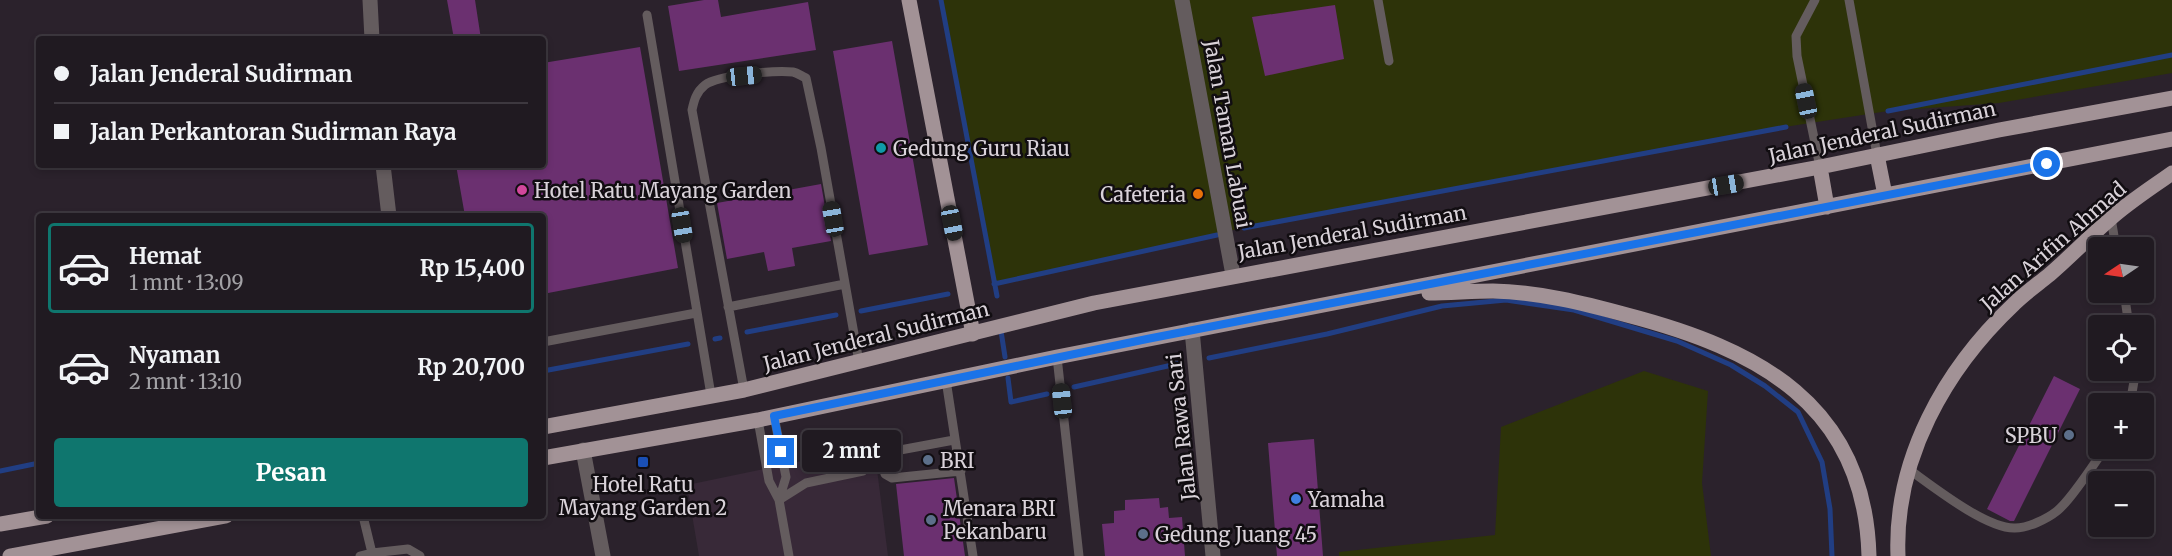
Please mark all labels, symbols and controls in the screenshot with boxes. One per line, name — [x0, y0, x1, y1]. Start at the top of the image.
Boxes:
street label: Jalan Taman Labuai — [1199, 37, 1257, 230]
text: Jalan Jenderal Sudirman — [90, 60, 352, 88]
car — [725, 65, 763, 87]
car — [1793, 82, 1819, 120]
street label: Jalan Jenderal Sudirman — [1765, 96, 1998, 169]
text: Jalan Perkantoran Sudirman Raya — [90, 118, 457, 146]
place label: Gedung Guru Riau — [893, 136, 1070, 161]
marker: Gedung Guru Riau — [874, 141, 888, 155]
route start — [2033, 150, 2060, 177]
car — [1707, 173, 1745, 197]
street label: Jalan Arifin Ahmad — [1974, 176, 2131, 317]
place label: Hotel Ratu Mayang Garden — [534, 178, 792, 203]
place label: Cafeteria — [1100, 182, 1186, 207]
marker: Hotel Ratu Mayang Garden — [515, 183, 529, 197]
marker: Cafeteria — [1191, 187, 1205, 201]
car — [821, 200, 845, 238]
street label: Jalan Jenderal Sudirman — [1235, 200, 1468, 265]
car — [940, 204, 964, 242]
car — [670, 206, 694, 244]
north arrow — [2088, 237, 2154, 303]
map controls — [2088, 237, 2154, 537]
icon: car — [57, 241, 111, 295]
text: Hemat — [129, 242, 202, 270]
text: Rp 15,400 — [420, 254, 525, 282]
text: 1 mnt · 13:09 — [129, 270, 244, 295]
street label: Jalan Jenderal Sudirman — [760, 296, 992, 376]
button: locate — [2088, 315, 2154, 381]
icon: car — [57, 340, 111, 394]
text: Nyaman — [129, 341, 220, 369]
street label: Jalan Rawa Sari — [1161, 352, 1201, 503]
text: Rp 20,700 — [417, 353, 525, 381]
text: 2 mnt · 13:10 — [129, 369, 242, 394]
car — [1051, 382, 1073, 420]
button: + — [2088, 393, 2154, 459]
place label: SPBU — [2005, 423, 2057, 448]
marker: SPBU — [2062, 428, 2076, 442]
callout: 2 mnt — [802, 431, 901, 473]
button: Pesan — [54, 438, 528, 507]
route end — [767, 438, 794, 465]
text: 2 mnt — [822, 438, 881, 463]
place label: BRI — [940, 448, 975, 473]
marker: BRI — [921, 453, 935, 467]
marker: Hotel Ratu Mayang Garden 2 — [636, 455, 650, 469]
button: − — [2088, 471, 2154, 537]
place label: Hotel Ratu Mayang Garden 2 — [559, 472, 727, 520]
place label: Yamaha — [1307, 487, 1385, 512]
marker: Yamaha — [1289, 492, 1303, 506]
place label: Menara BRI Pekanbaru — [943, 496, 1056, 544]
marker: Menara BRI Pekanbaru — [924, 513, 938, 527]
place label: Gedung Juang 45 — [1155, 522, 1317, 547]
marker: Gedung Juang 45 — [1136, 527, 1150, 541]

